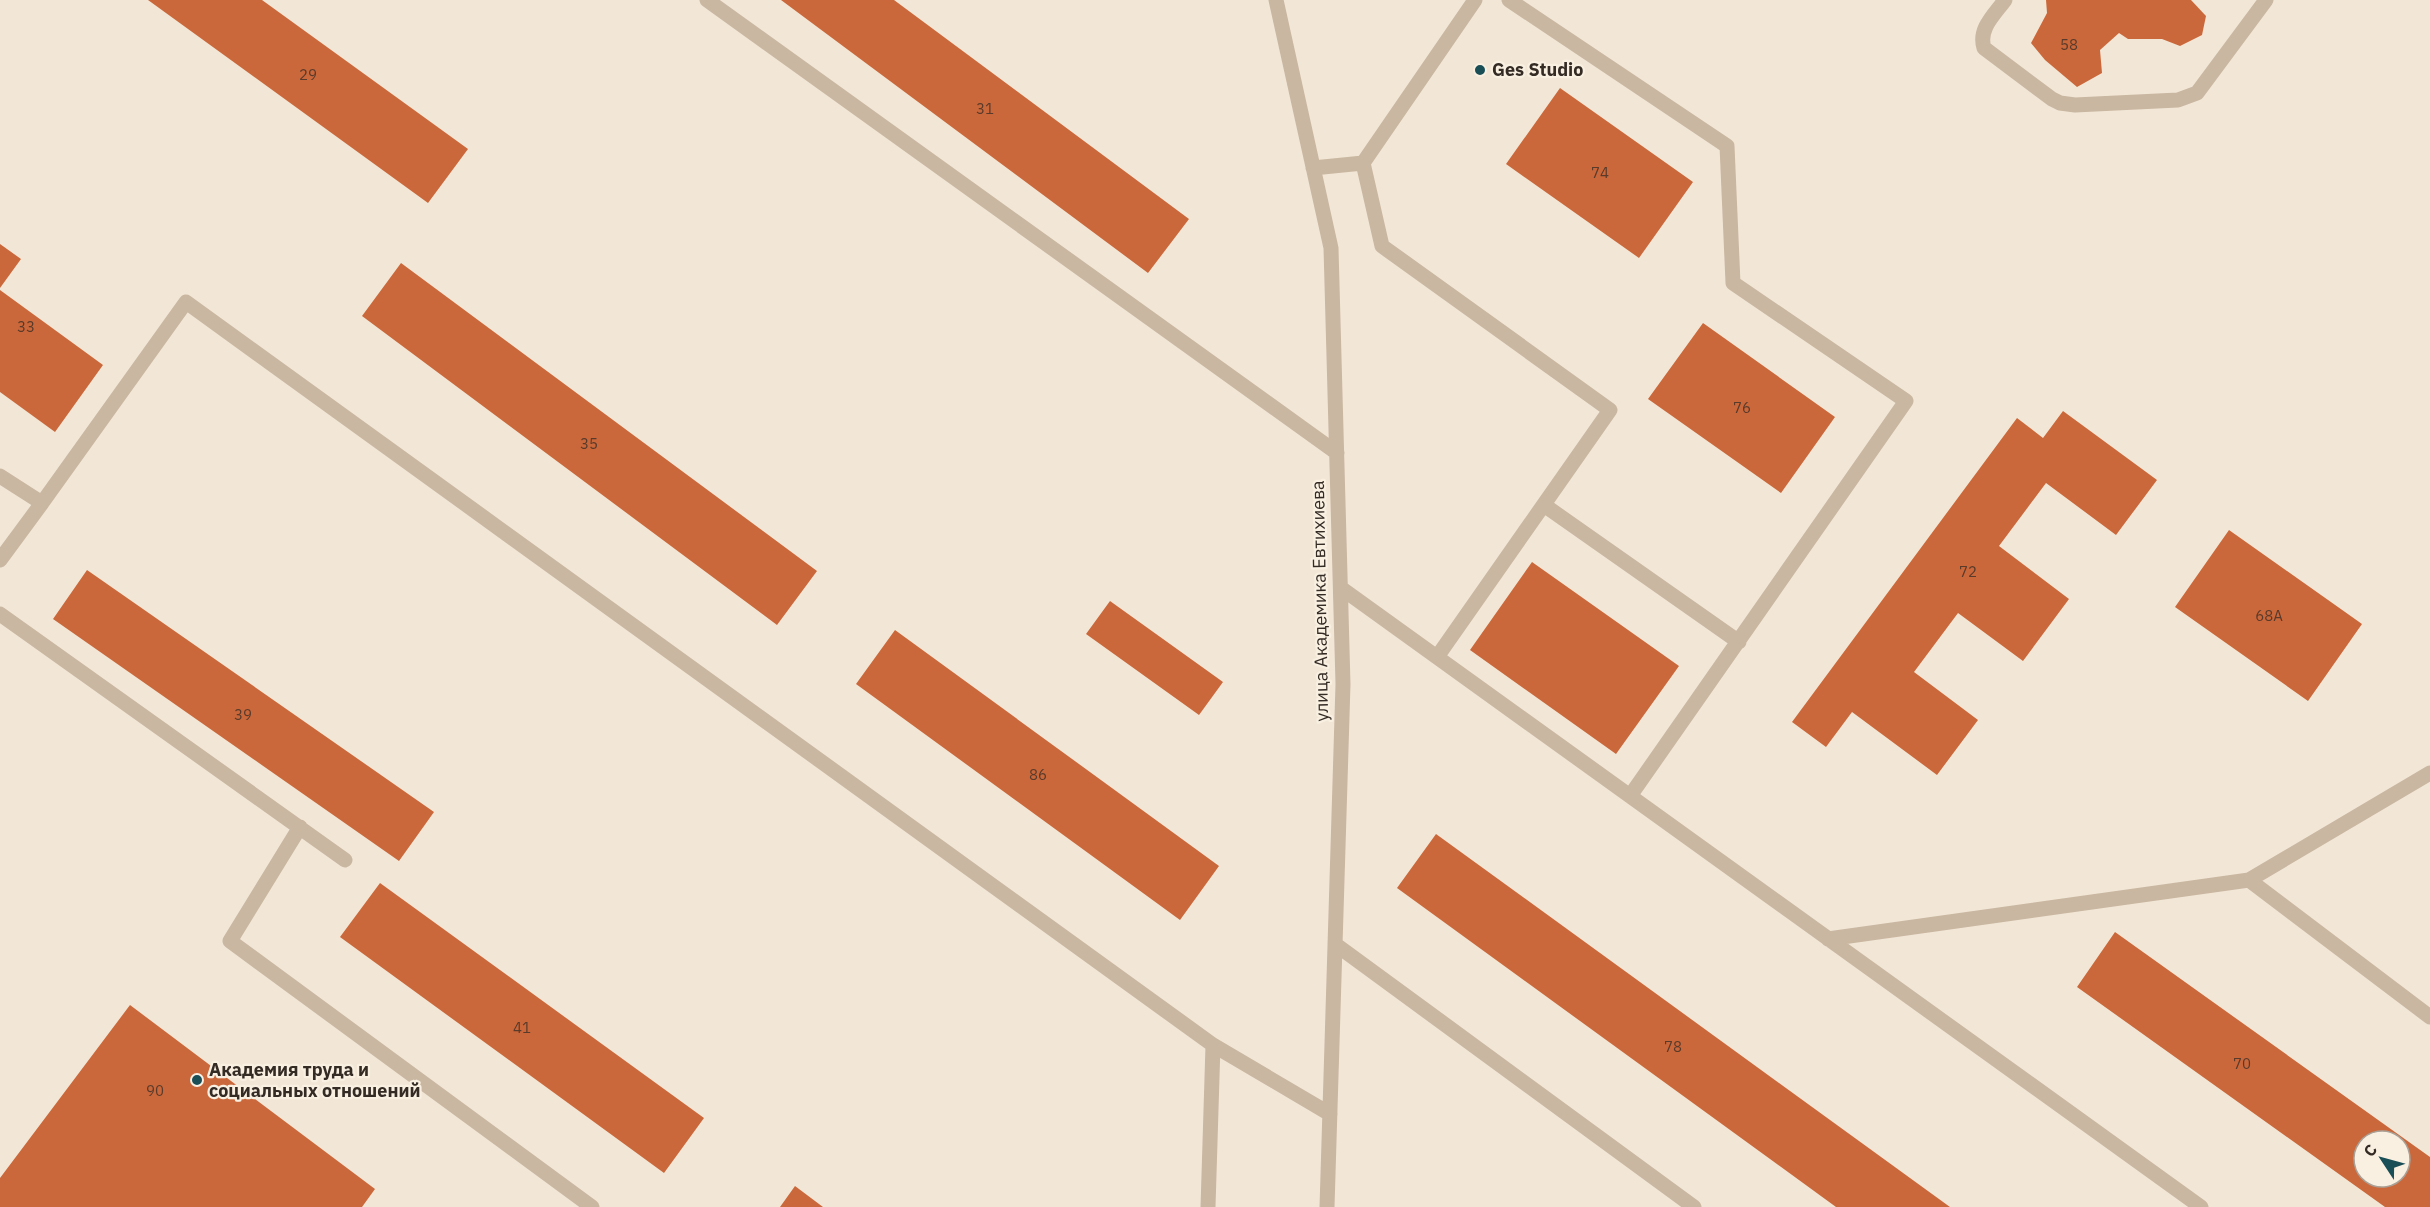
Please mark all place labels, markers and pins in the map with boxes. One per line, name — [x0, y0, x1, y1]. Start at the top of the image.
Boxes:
place label: Ges Studio — [1492, 58, 1583, 81]
marker: Ges Studio — [1473, 63, 1487, 77]
place label: Академия труда и социальных отношений — [209, 1058, 420, 1102]
marker: Академия труда и социальных отношений — [190, 1073, 204, 1087]

